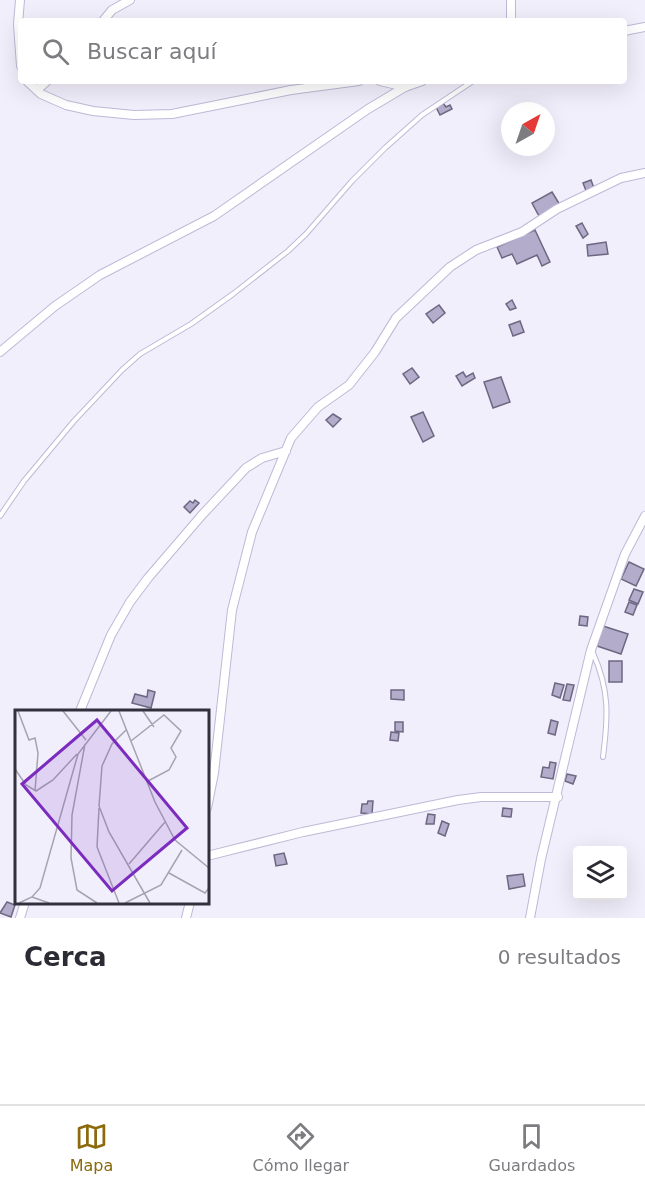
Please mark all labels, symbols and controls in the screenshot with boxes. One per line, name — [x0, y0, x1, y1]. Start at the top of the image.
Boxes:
search box — [18, 18, 627, 84]
icon: search — [39, 35, 72, 68]
text: Buscar aquí — [87, 39, 217, 64]
north arrow — [501, 102, 555, 156]
inset map — [15, 710, 208, 903]
map controls — [573, 846, 627, 900]
button: layers — [573, 846, 627, 900]
text: Cerca — [24, 942, 107, 972]
text: 0 resultados — [498, 945, 621, 969]
tab: Mapa — [70, 1120, 113, 1175]
tab: Cómo llegar — [252, 1120, 349, 1175]
tab: Guardados — [488, 1120, 575, 1175]

